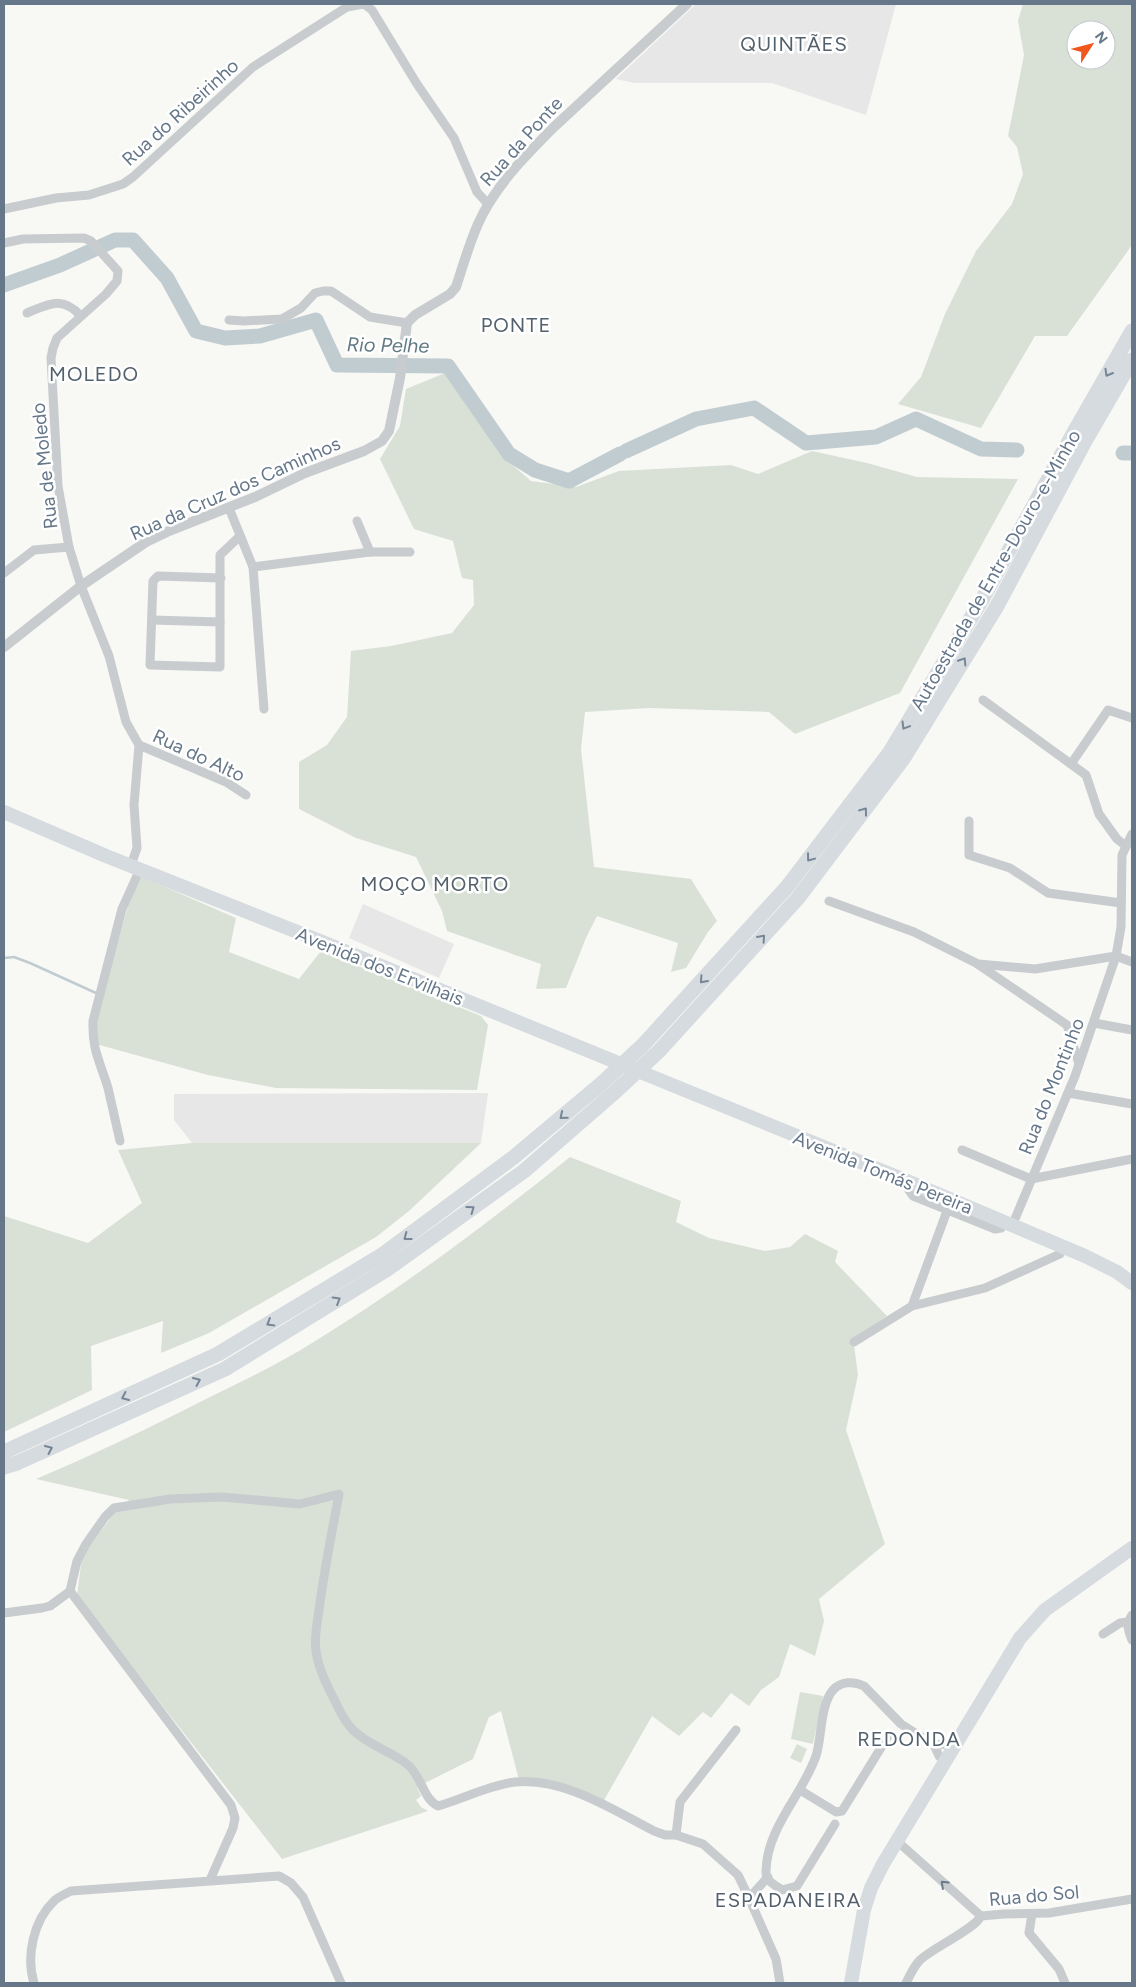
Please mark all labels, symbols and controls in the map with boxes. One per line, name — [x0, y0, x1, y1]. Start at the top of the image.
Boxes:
north arrow — [1066, 20, 1116, 70]
text: N — [1091, 28, 1111, 47]
district label: QUINTÃES — [740, 32, 848, 56]
street label: Rua do Ribeirinho — [117, 54, 243, 171]
street label: Rua da Ponte — [475, 92, 568, 191]
district label: PONTE — [481, 313, 551, 337]
water label: Rio Pelhe — [346, 332, 430, 358]
district label: MOLEDO — [49, 362, 139, 386]
one-way arrow — [1104, 368, 1114, 377]
street label: Rua de Moledo — [26, 402, 63, 530]
street label: Autoestrada de Entre-Douro-e-Minho — [905, 426, 1086, 715]
street label: Rua da Cruz dos Caminhos — [126, 432, 344, 545]
one-way arrow — [957, 657, 966, 666]
one-way arrow — [902, 721, 911, 730]
street label: Rua do Alto — [149, 724, 248, 787]
one-way arrow — [858, 807, 867, 817]
one-way arrow — [807, 852, 815, 861]
district label: MOÇO MORTO — [361, 872, 509, 896]
street label: Avenida dos Ervilhais — [293, 922, 467, 1011]
one-way arrow — [757, 934, 766, 943]
one-way arrow — [700, 974, 709, 983]
street label: Rua do Montinho — [1014, 1015, 1089, 1158]
one-way arrow — [560, 1110, 569, 1119]
street label: Avenida Tomás Pereira — [790, 1126, 976, 1219]
one-way arrow — [465, 1206, 474, 1214]
one-way arrow — [404, 1231, 413, 1239]
one-way arrow — [332, 1297, 341, 1306]
one-way arrow — [266, 1316, 275, 1326]
one-way arrow — [192, 1377, 201, 1388]
one-way arrow — [121, 1390, 130, 1401]
one-way arrow — [44, 1444, 53, 1455]
district label: REDONDA — [857, 1727, 961, 1751]
street label: Rua do Sol — [988, 1880, 1080, 1911]
one-way arrow — [941, 1881, 950, 1890]
district label: ESPADANEIRA — [715, 1888, 861, 1912]

